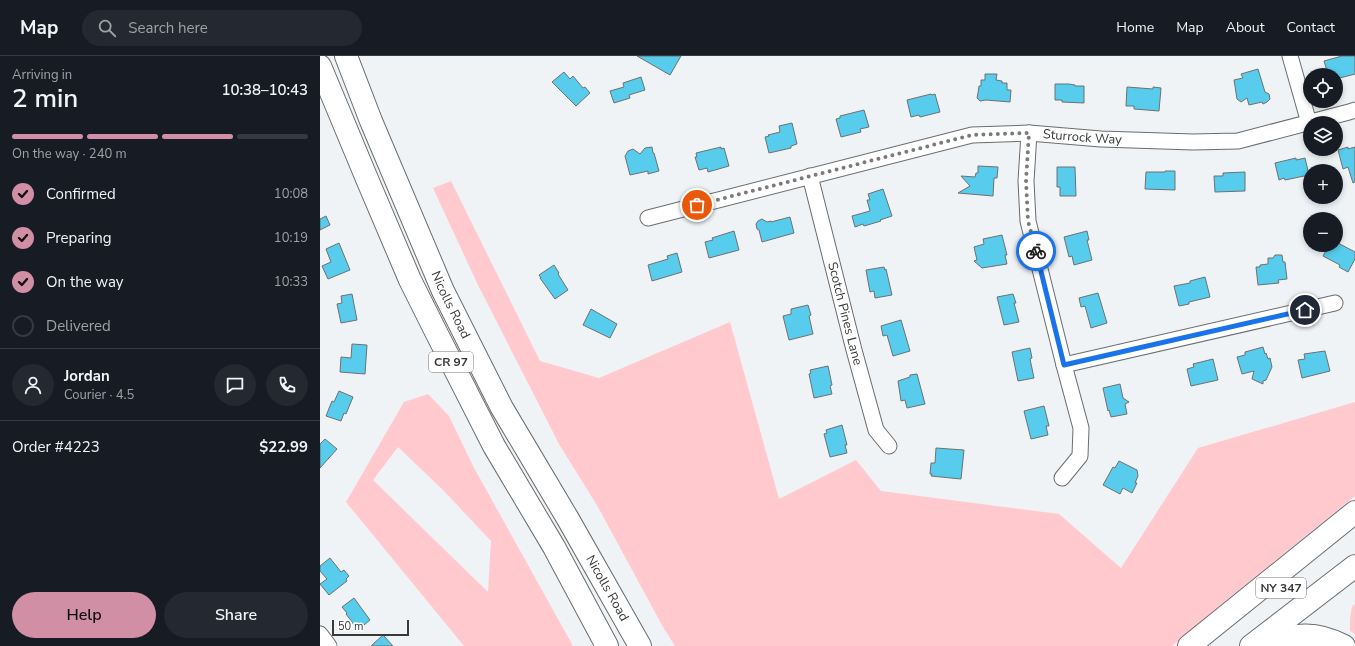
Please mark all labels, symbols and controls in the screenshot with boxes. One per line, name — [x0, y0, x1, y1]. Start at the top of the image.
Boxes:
search box — [82, 10, 362, 46]
text: Map — [20, 15, 58, 41]
icon: search — [96, 17, 118, 39]
text: Search here — [128, 18, 208, 38]
text: Home — [1116, 18, 1154, 37]
text: Map — [1176, 18, 1204, 37]
text: About — [1226, 18, 1265, 37]
text: Contact — [1287, 18, 1335, 37]
text: Arriving in — [12, 66, 72, 84]
map controls — [1303, 68, 1343, 252]
button: locate — [1303, 68, 1343, 108]
text: 10:38–10:43 — [221, 80, 308, 100]
text: 2 min — [12, 81, 78, 116]
button: layers — [1303, 116, 1343, 156]
street label: Sturrock Way — [1042, 125, 1122, 149]
text: On the way · 240 m — [12, 145, 127, 163]
button: + — [1303, 164, 1343, 204]
icon: check — [12, 183, 34, 205]
text: Confirmed — [46, 184, 116, 204]
text: 10:08 — [274, 185, 308, 203]
pin — [680, 188, 714, 222]
icon: bag — [686, 194, 708, 216]
button: − — [1303, 212, 1343, 252]
icon: check — [12, 227, 34, 249]
text: Preparing — [46, 228, 111, 248]
text: 10:19 — [274, 229, 308, 247]
courier — [1016, 231, 1056, 271]
icon: bike — [1025, 240, 1047, 262]
street label: Scotch Pines Lane — [823, 260, 867, 367]
street label: Nicolls Road — [427, 268, 475, 342]
icon: check — [12, 271, 34, 293]
text: On the way — [46, 272, 124, 292]
text: 10:33 — [274, 273, 308, 291]
pin — [1288, 293, 1322, 327]
icon: home — [1294, 299, 1316, 321]
text: Delivered — [46, 316, 111, 336]
road number: CR 97 — [429, 352, 473, 372]
button: person — [12, 364, 54, 406]
button: chat — [214, 364, 256, 406]
button: phone — [266, 364, 308, 406]
text: Jordan — [64, 366, 110, 386]
text: Courier · 4.5 — [64, 386, 134, 404]
text: Order #4223 — [12, 437, 100, 457]
text: $22.99 — [259, 437, 308, 457]
street label: Nicolls Road — [581, 552, 633, 625]
road number: NY 347 — [1256, 578, 1306, 598]
button: Help — [12, 592, 156, 638]
button: Share — [164, 592, 308, 638]
scale bar — [332, 618, 409, 637]
text: 50 m — [338, 619, 363, 634]

